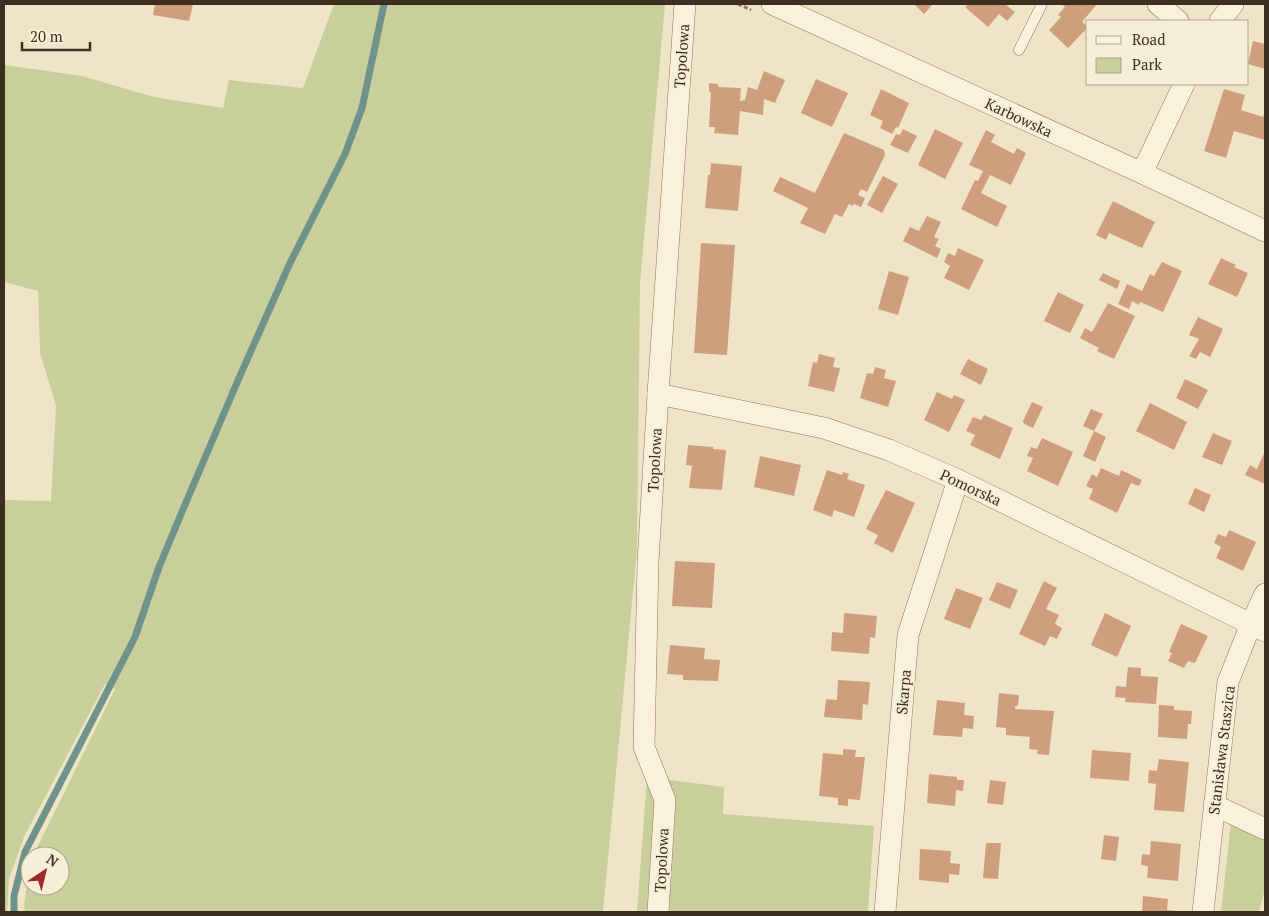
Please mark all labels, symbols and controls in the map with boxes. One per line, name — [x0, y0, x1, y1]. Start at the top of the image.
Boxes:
scale bar — [22, 20, 90, 52]
legend — [1086, 20, 1249, 85]
street label: Topolowa — [669, 23, 693, 89]
text: 20 m — [30, 26, 63, 46]
text: Road — [1132, 29, 1165, 49]
text: Park — [1132, 54, 1162, 74]
street label: Karbowska — [982, 93, 1056, 141]
street label: Topolowa — [642, 427, 666, 493]
street label: Pomorska — [937, 464, 1005, 510]
street label: Skarpa — [891, 668, 915, 715]
street label: Stanisława Staszica — [1203, 684, 1239, 816]
street label: Topolowa — [649, 827, 673, 893]
north arrow — [20, 846, 70, 896]
text: N — [43, 849, 63, 871]

